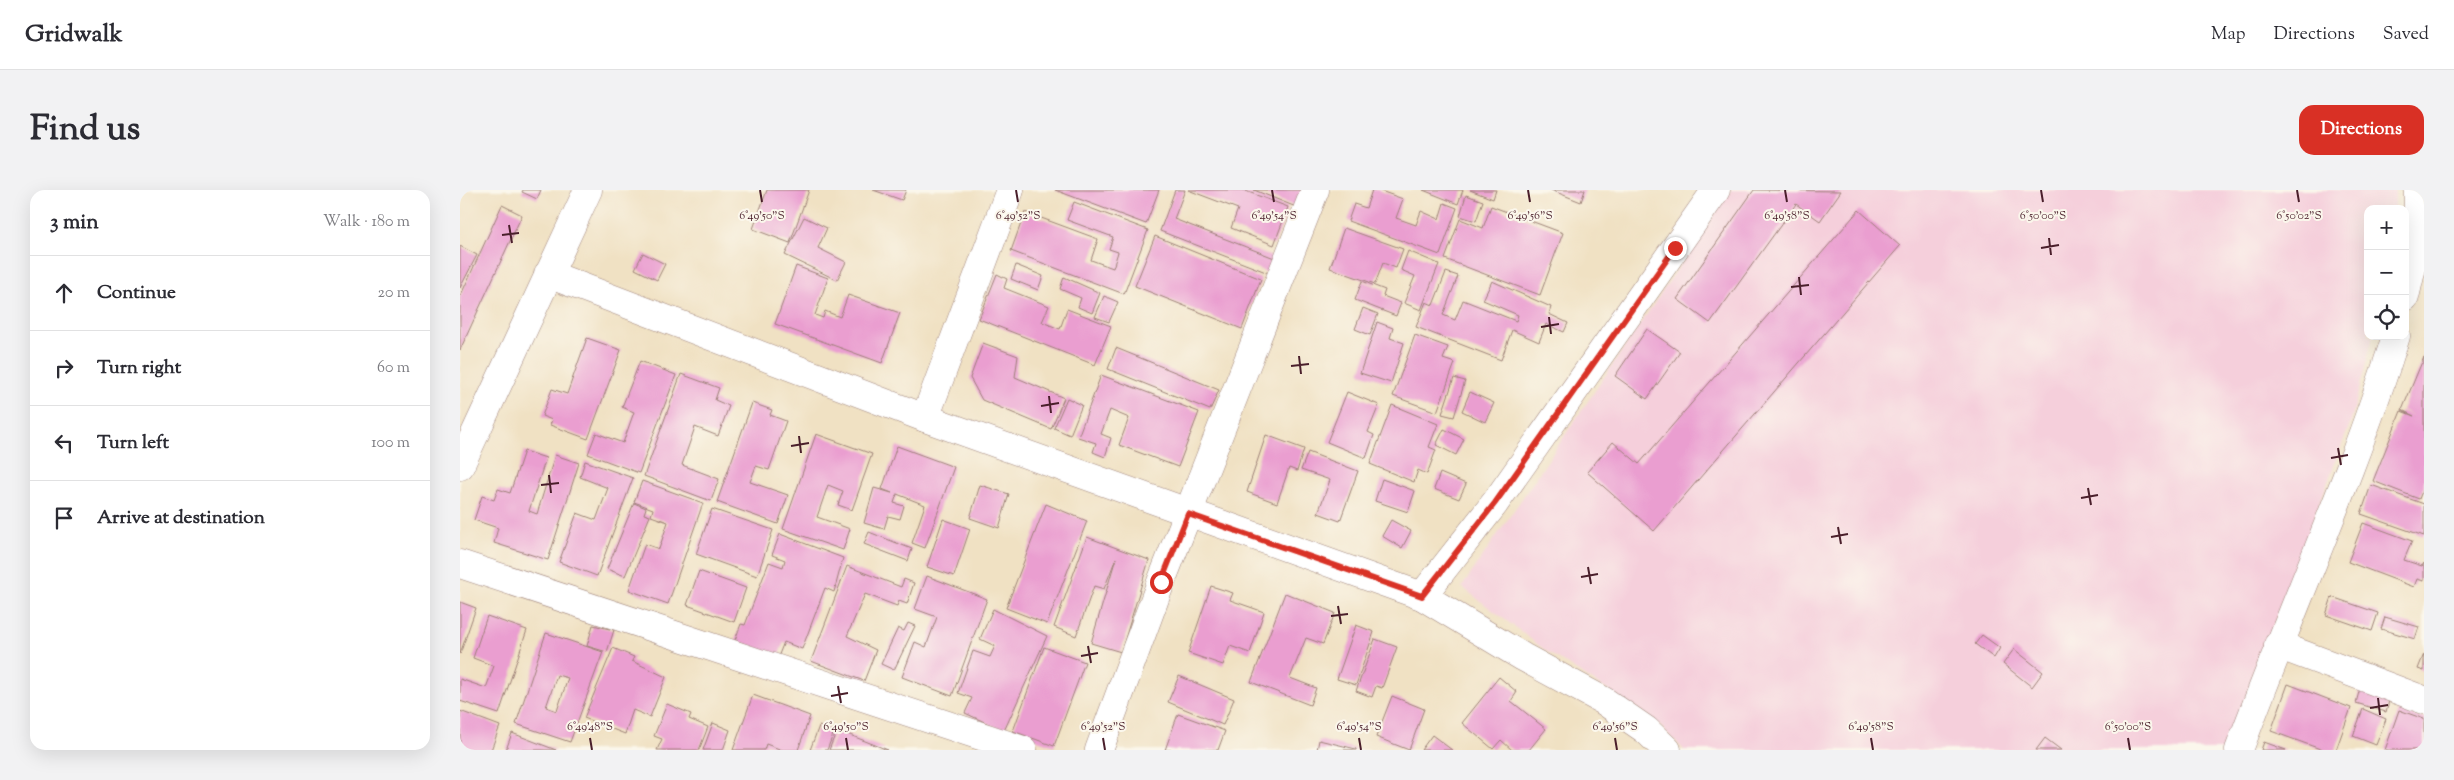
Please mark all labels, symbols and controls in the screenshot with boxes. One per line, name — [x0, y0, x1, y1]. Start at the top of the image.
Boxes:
text: Gridwalk — [25, 18, 123, 52]
text: Map — [2211, 22, 2246, 48]
text: Directions — [2274, 22, 2355, 48]
text: Saved — [2383, 22, 2429, 48]
text: Find us — [30, 105, 140, 156]
button: Directions — [2299, 105, 2424, 155]
map controls — [2364, 205, 2409, 340]
button: + — [2364, 205, 2409, 250]
text: 6°49'50"S — [739, 207, 785, 225]
text: 6°49'52"S — [996, 207, 1040, 225]
text: 6°49'54"S — [1251, 207, 1297, 225]
text: 6°49'56"S — [1507, 207, 1553, 225]
text: 6°49'58"S — [1764, 207, 1810, 225]
text: 6°50'00"S — [2020, 207, 2066, 225]
text: 6°50'02"S — [2276, 207, 2322, 225]
text: 3 min — [50, 208, 99, 238]
text: Walk · 180 m — [323, 211, 410, 234]
route end — [1664, 237, 1687, 260]
button: − — [2364, 250, 2409, 295]
icon: ahead — [50, 279, 78, 307]
text: Continue — [97, 280, 176, 307]
text: 20 m — [377, 282, 410, 305]
button: locate — [2364, 295, 2409, 340]
icon: right — [50, 354, 78, 382]
text: Turn right — [97, 355, 181, 382]
text: 60 m — [377, 357, 410, 380]
icon: left — [50, 429, 78, 457]
text: Turn left — [97, 430, 169, 457]
text: 100 m — [371, 432, 410, 455]
icon: arrive — [50, 504, 78, 532]
text: Arrive at destination — [97, 505, 265, 532]
route start — [1150, 571, 1173, 594]
text: 6°49'48"S — [567, 718, 613, 736]
text: 6°49'50"S — [823, 718, 869, 736]
text: 6°49'52"S — [1081, 718, 1125, 736]
text: 6°49'54"S — [1336, 718, 1382, 736]
text: 6°49'56"S — [1592, 718, 1638, 736]
text: 6°49'58"S — [1848, 718, 1894, 736]
text: 6°50'00"S — [2105, 718, 2151, 736]

